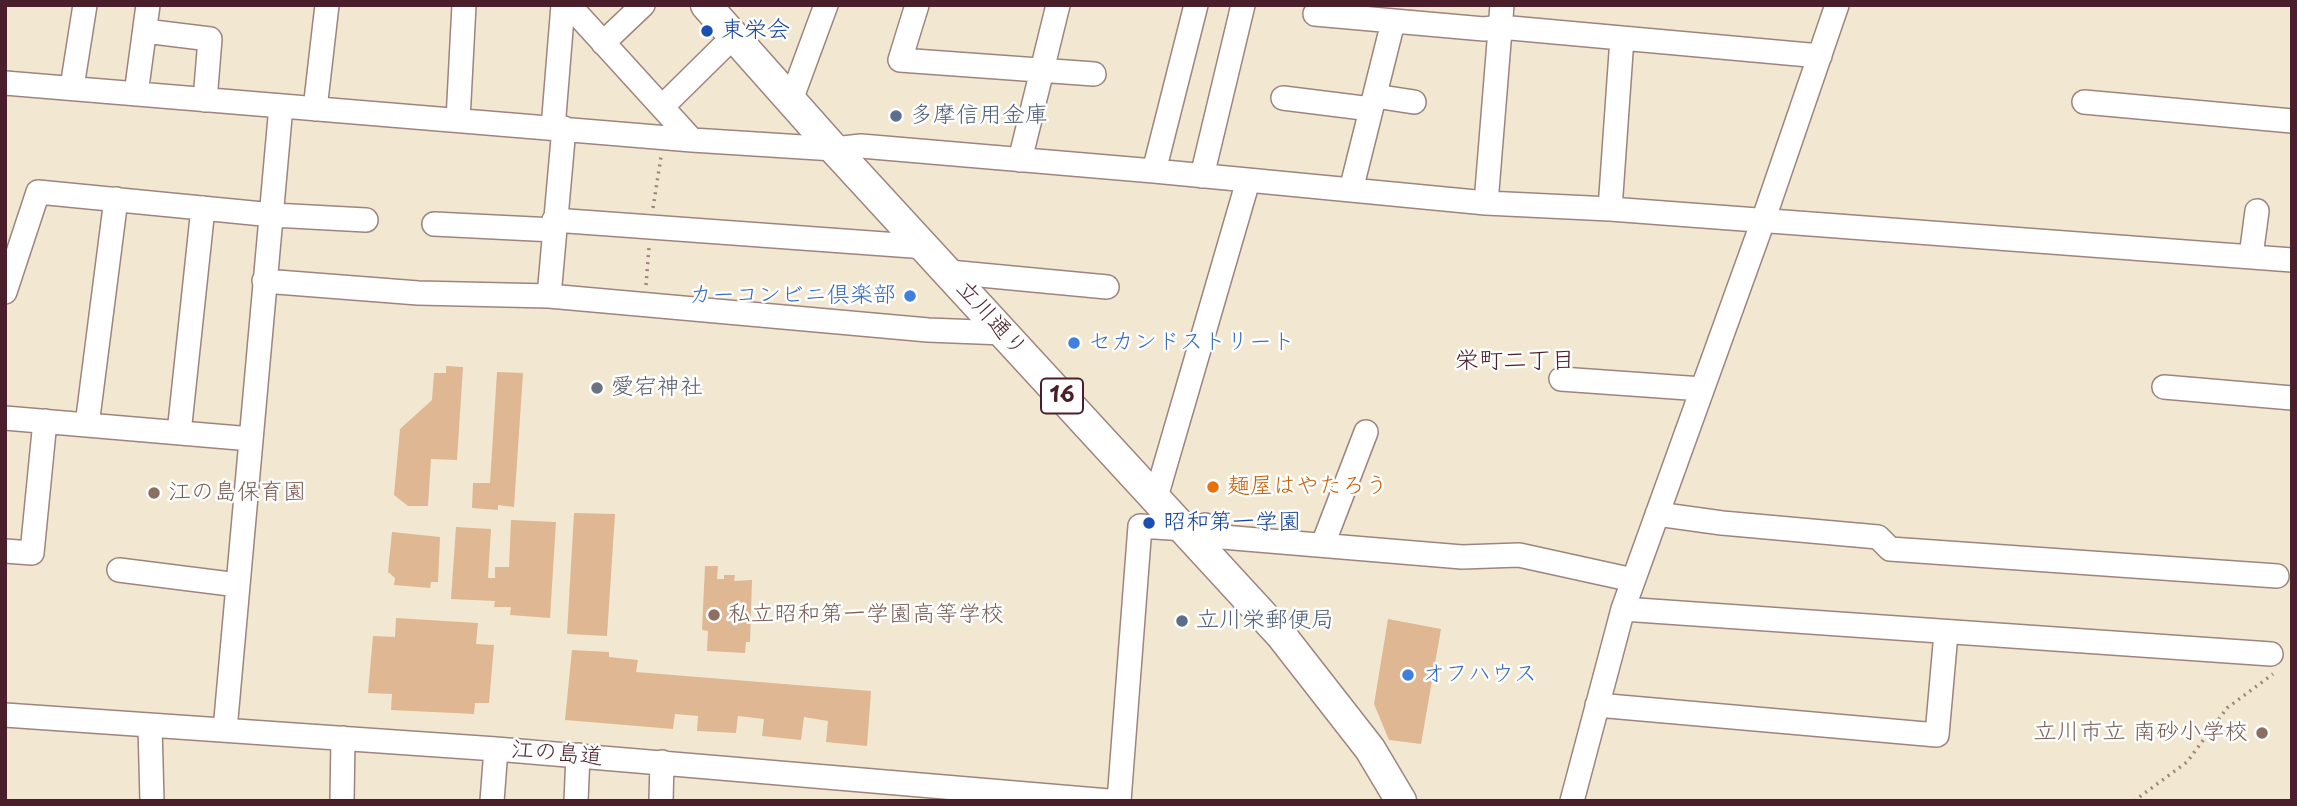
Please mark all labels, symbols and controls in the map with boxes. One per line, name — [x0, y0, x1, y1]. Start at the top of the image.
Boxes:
place label: 東栄会 — [721, 17, 790, 45]
marker: 東栄会 — [699, 23, 715, 39]
place label: 多摩信用金庫 — [910, 102, 1048, 130]
marker: 多摩信用金庫 — [888, 108, 904, 124]
street label: 立川通り — [950, 276, 1032, 362]
place label: カーコンビニ倶楽部 — [689, 282, 896, 310]
marker: カーコンビニ倶楽部 — [902, 288, 918, 304]
place label: セカンドストリート — [1088, 329, 1295, 357]
marker: セカンドストリート — [1066, 335, 1082, 351]
district label: 栄町二丁目 — [1455, 347, 1575, 375]
place label: 愛宕神社 — [611, 374, 703, 402]
road number: 16 — [1041, 378, 1083, 414]
marker: 愛宕神社 — [589, 380, 605, 396]
place label: 麺屋はやたろう — [1227, 473, 1388, 501]
place label: 江の島保育園 — [168, 479, 306, 507]
marker: 麺屋はやたろう — [1205, 479, 1221, 495]
marker: 江の島保育園 — [146, 485, 162, 501]
place label: 昭和第一学園 — [1163, 509, 1301, 537]
marker: 昭和第一学園 — [1141, 515, 1157, 531]
place label: 私立昭和第一学園高等学校 — [728, 601, 1004, 629]
marker: 私立昭和第一学園高等学校 — [706, 607, 722, 623]
place label: 立川栄郵便局 — [1196, 607, 1334, 635]
marker: 立川栄郵便局 — [1174, 613, 1190, 629]
place label: オフハウス — [1422, 661, 1537, 689]
marker: オフハウス — [1400, 667, 1416, 683]
place label: 立川市立 南砂小学校 — [2034, 719, 2248, 747]
marker: 立川市立 南砂小学校 — [2254, 725, 2270, 741]
street label: 江の島道 — [510, 736, 604, 772]

